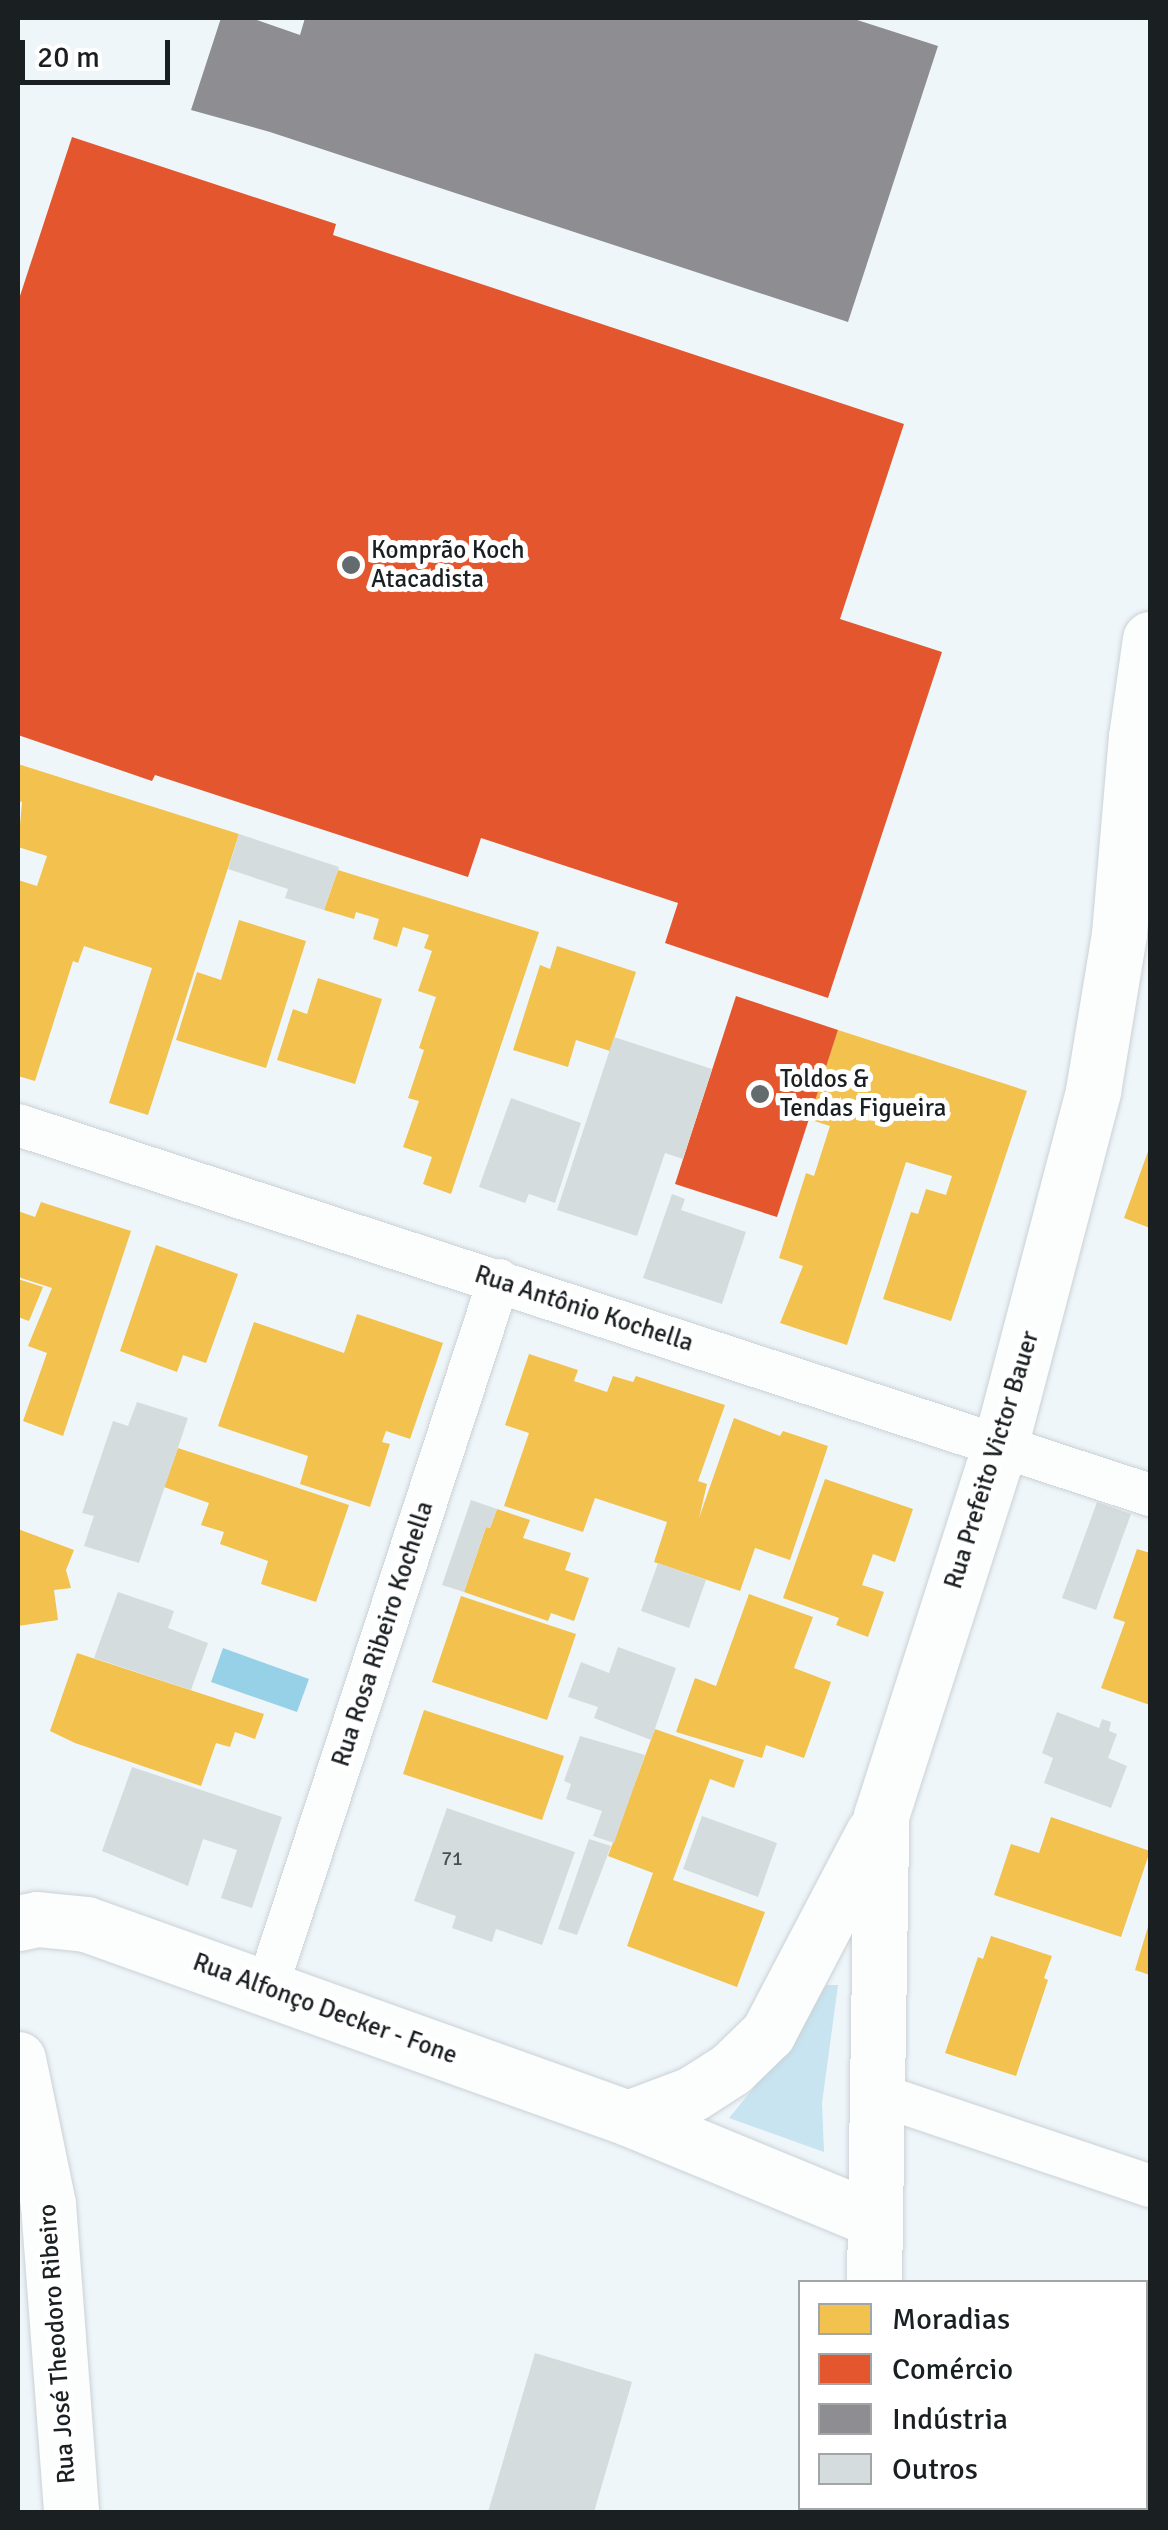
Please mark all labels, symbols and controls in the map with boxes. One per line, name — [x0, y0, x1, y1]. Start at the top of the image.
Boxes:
scale bar — [25, 20, 175, 82]
text: 20 m — [37, 39, 100, 76]
place label: Komprão Koch Atacadista — [371, 536, 525, 595]
marker: Komprão Koch Atacadista — [340, 554, 362, 576]
place label: Toldos & Tendas Figueira — [780, 1065, 946, 1124]
marker: Toldos & Tendas Figueira — [749, 1083, 771, 1105]
street label: Rua Antônio Kochella — [471, 1259, 697, 1359]
street label: Rua Prefeito Victor Bauer — [938, 1327, 1046, 1593]
street label: Rua Rosa Ribeiro Kochella — [326, 1498, 440, 1770]
house number: 71 — [441, 1846, 463, 1870]
street label: Rua Alfonço Decker - Fone — [189, 1947, 461, 2071]
street label: Rua José Theodoro Ribeiro — [32, 2203, 82, 2485]
legend — [798, 2280, 1148, 2510]
text: Moradias — [892, 2301, 1010, 2338]
text: Comércio — [892, 2351, 1013, 2388]
text: Indústria — [892, 2401, 1008, 2438]
text: Outros — [892, 2451, 978, 2488]

